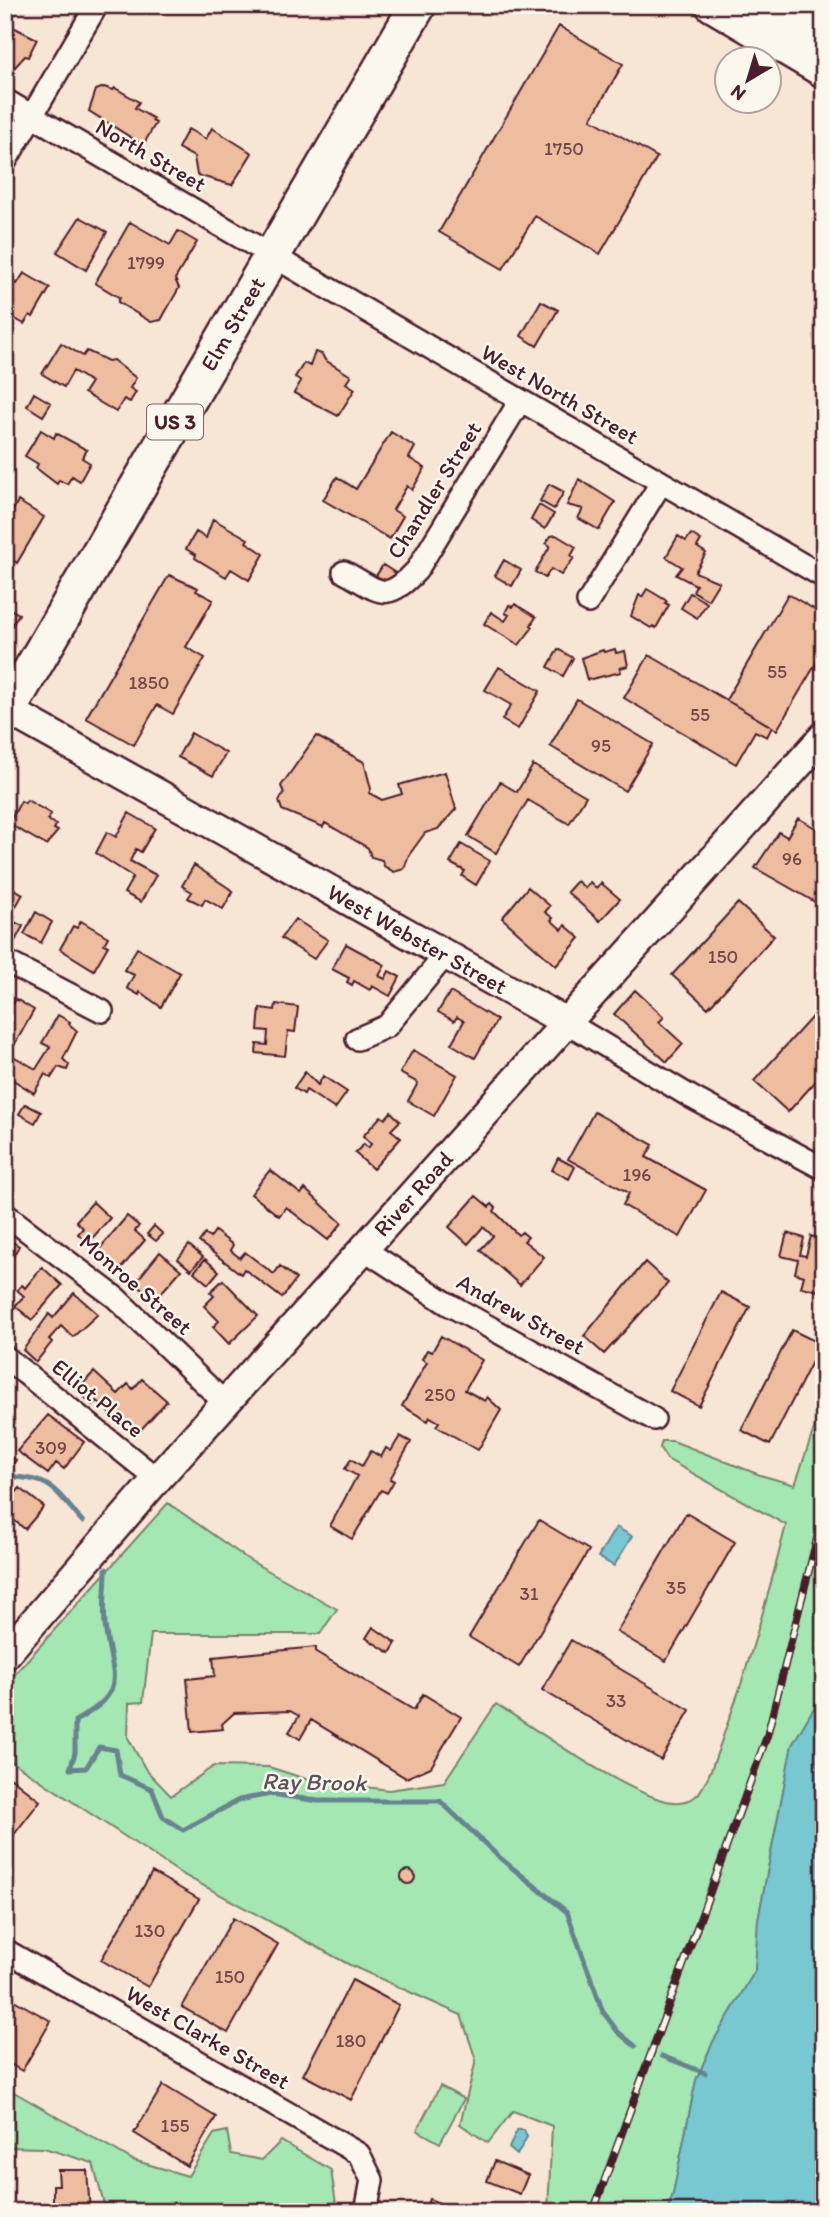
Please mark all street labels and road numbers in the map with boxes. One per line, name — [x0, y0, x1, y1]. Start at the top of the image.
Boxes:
street label: North Street — [91, 112, 212, 198]
street label: Elm Street — [194, 271, 271, 376]
street label: West North Street — [476, 338, 644, 451]
road number: US 3 — [147, 404, 203, 440]
street label: Chandler Street — [381, 416, 488, 564]
street label: West Webster Street — [323, 877, 513, 1000]
street label: River Road — [367, 1145, 459, 1242]
street label: Monroe Street — [74, 1227, 199, 1341]
street label: Andrew Street — [452, 1267, 590, 1361]
street label: Elliot Place — [46, 1352, 150, 1444]
street label: West Clarke Street — [121, 1979, 295, 2096]

